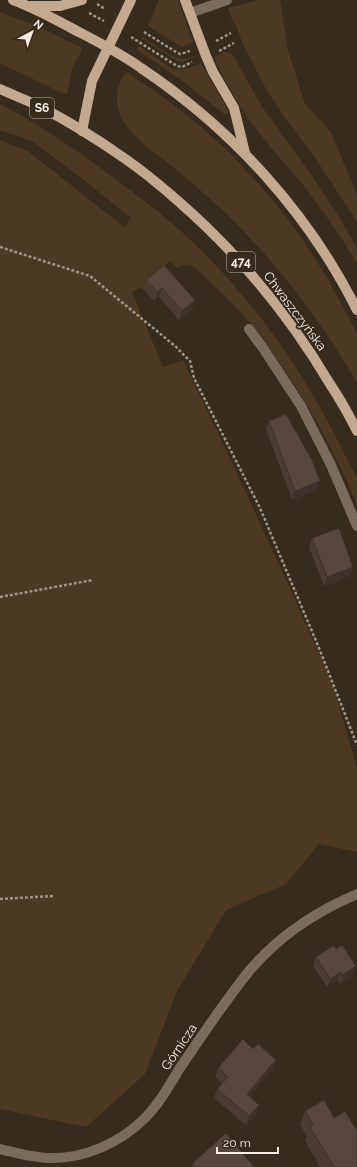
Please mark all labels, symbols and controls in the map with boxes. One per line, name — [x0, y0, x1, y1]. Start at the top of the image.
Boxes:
north arrow — [12, 12, 52, 52]
text: N — [31, 17, 46, 32]
road number: S6 — [30, 98, 54, 118]
road number: 474 — [227, 252, 255, 272]
street label: Chwaszczyńska — [260, 269, 330, 353]
street label: Górnicza — [158, 1021, 200, 1073]
scale bar — [217, 1129, 278, 1155]
text: 20 m — [223, 1136, 251, 1150]

